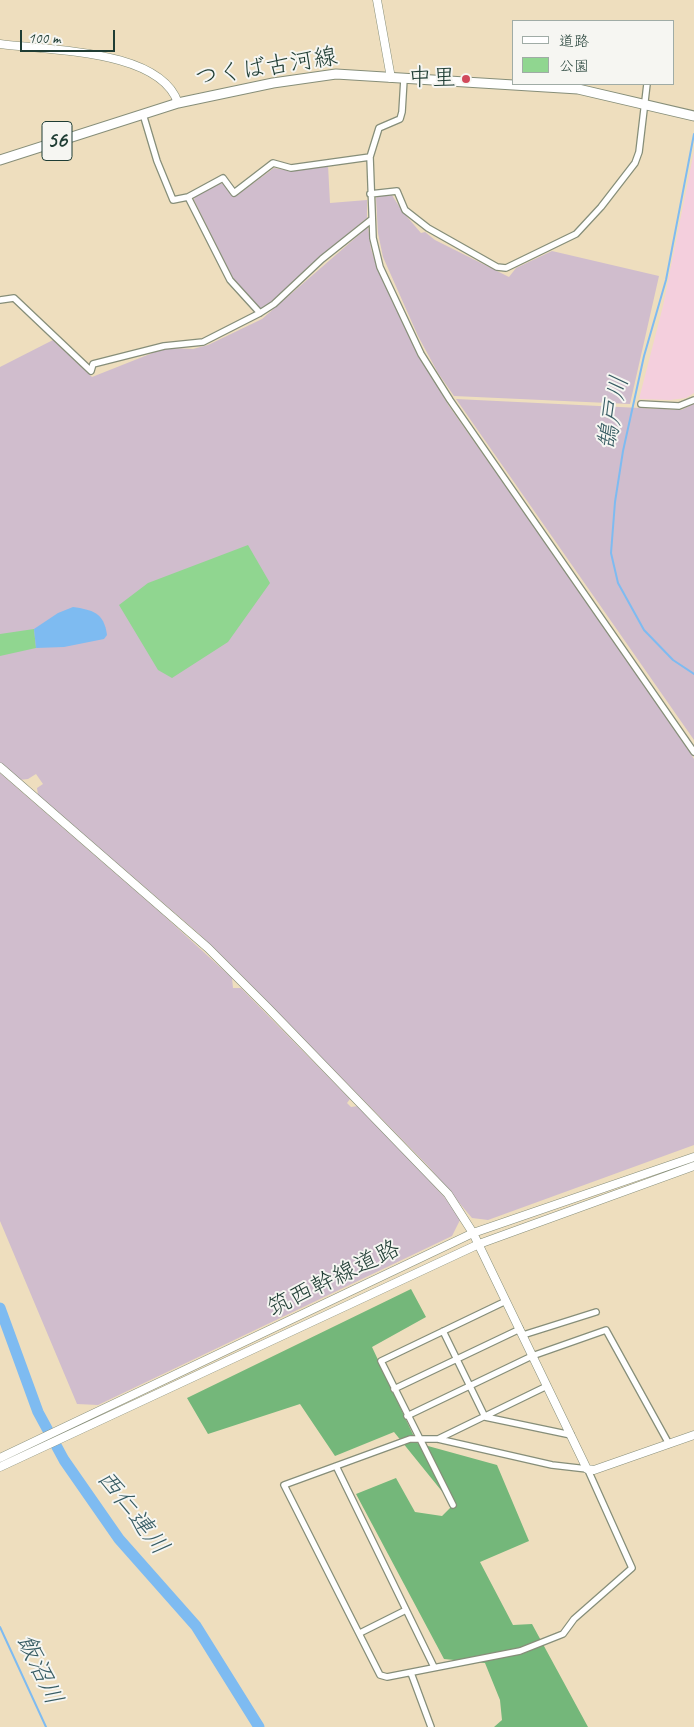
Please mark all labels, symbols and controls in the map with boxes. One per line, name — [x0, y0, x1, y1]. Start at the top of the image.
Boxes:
scale bar — [22, 20, 118, 52]
legend — [512, 20, 674, 85]
text: 100 m — [28, 29, 60, 48]
text: 道路 — [559, 32, 589, 51]
street label: つくば古河線 — [193, 43, 339, 93]
text: 公園 — [559, 57, 589, 76]
place label: 中里 — [408, 65, 456, 93]
marker: 中里 — [460, 73, 472, 85]
road number: 56 — [42, 121, 72, 160]
water label: 鵠戸川 — [592, 373, 636, 453]
street label: 筑西幹線道路 — [263, 1234, 405, 1324]
water label: 西仁連川 — [89, 1464, 175, 1562]
water label: 飯沼川 — [10, 1630, 68, 1710]

